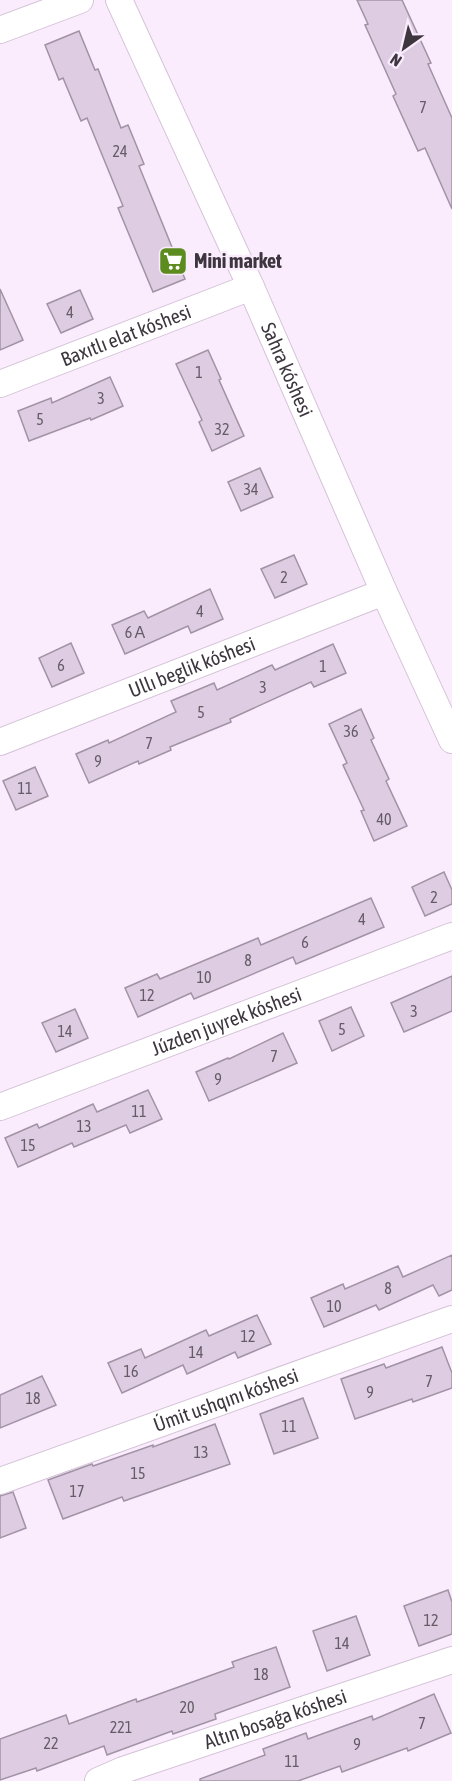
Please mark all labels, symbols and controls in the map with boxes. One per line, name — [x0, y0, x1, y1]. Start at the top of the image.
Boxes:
north arrow — [374, 18, 434, 78]
text: N — [387, 50, 405, 71]
house number: 7 — [419, 98, 427, 116]
house number: 24 — [112, 142, 128, 160]
supermarket icon: Mini market — [157, 245, 189, 277]
place label: Mini market — [194, 249, 282, 272]
street label: Baxıtlı elat kóshesi — [57, 299, 194, 370]
house number: 4 — [66, 303, 74, 321]
street label: Sahra kóshesi — [257, 319, 318, 420]
house number: 1 — [195, 363, 203, 381]
house number: 3 — [97, 389, 105, 407]
house number: 5 — [36, 410, 44, 428]
house number: 32 — [214, 420, 230, 438]
house number: 34 — [243, 480, 259, 498]
house number: 2 — [280, 568, 288, 586]
house number: 4 — [196, 602, 204, 620]
house number: 6 А — [125, 623, 146, 641]
street label: Ullı beglik kóshesi — [125, 632, 258, 702]
house number: 6 — [57, 656, 65, 674]
house number: 1 — [319, 657, 327, 675]
house number: 3 — [259, 678, 267, 696]
house number: 5 — [197, 703, 205, 721]
house number: 36 — [343, 722, 359, 740]
house number: 7 — [145, 734, 153, 752]
house number: 9 — [94, 752, 102, 770]
house number: 11 — [17, 779, 33, 797]
house number: 40 — [376, 810, 392, 828]
house number: 2 — [430, 888, 438, 906]
house number: 4 — [358, 910, 366, 928]
house number: 6 — [301, 933, 309, 951]
house number: 8 — [244, 951, 252, 969]
house number: 10 — [196, 968, 212, 986]
street label: Júzden juyrek kóshesi — [148, 982, 304, 1060]
house number: 12 — [139, 986, 155, 1004]
house number: 3 — [410, 1002, 418, 1020]
house number: 5 — [338, 1020, 346, 1038]
house number: 14 — [57, 1022, 73, 1040]
house number: 7 — [270, 1047, 278, 1065]
house number: 9 — [214, 1070, 222, 1088]
house number: 11 — [131, 1102, 147, 1120]
house number: 13 — [76, 1117, 92, 1135]
house number: 15 — [20, 1136, 36, 1154]
house number: 8 — [384, 1279, 392, 1297]
house number: 10 — [326, 1297, 342, 1315]
house number: 12 — [240, 1327, 256, 1345]
house number: 14 — [188, 1343, 204, 1361]
house number: 16 — [123, 1362, 139, 1380]
street label: Úmit ushqını kóshesi — [150, 1363, 301, 1436]
house number: 7 — [425, 1372, 433, 1390]
house number: 9 — [366, 1383, 374, 1401]
house number: 18 — [25, 1389, 41, 1407]
house number: 11 — [281, 1417, 297, 1435]
house number: 13 — [193, 1443, 209, 1461]
house number: 15 — [130, 1464, 146, 1482]
house number: 17 — [69, 1482, 85, 1500]
house number: 12 — [423, 1611, 439, 1629]
house number: 14 — [334, 1634, 350, 1652]
house number: 18 — [253, 1665, 269, 1683]
street label: Altın bosaǵa kóshesi — [201, 1684, 349, 1753]
house number: 20 — [179, 1698, 195, 1716]
house number: 7 — [418, 1714, 426, 1732]
house number: 221 — [110, 1718, 132, 1736]
house number: 22 — [43, 1734, 59, 1752]
house number: 9 — [353, 1735, 361, 1753]
house number: 11 — [284, 1752, 300, 1770]

